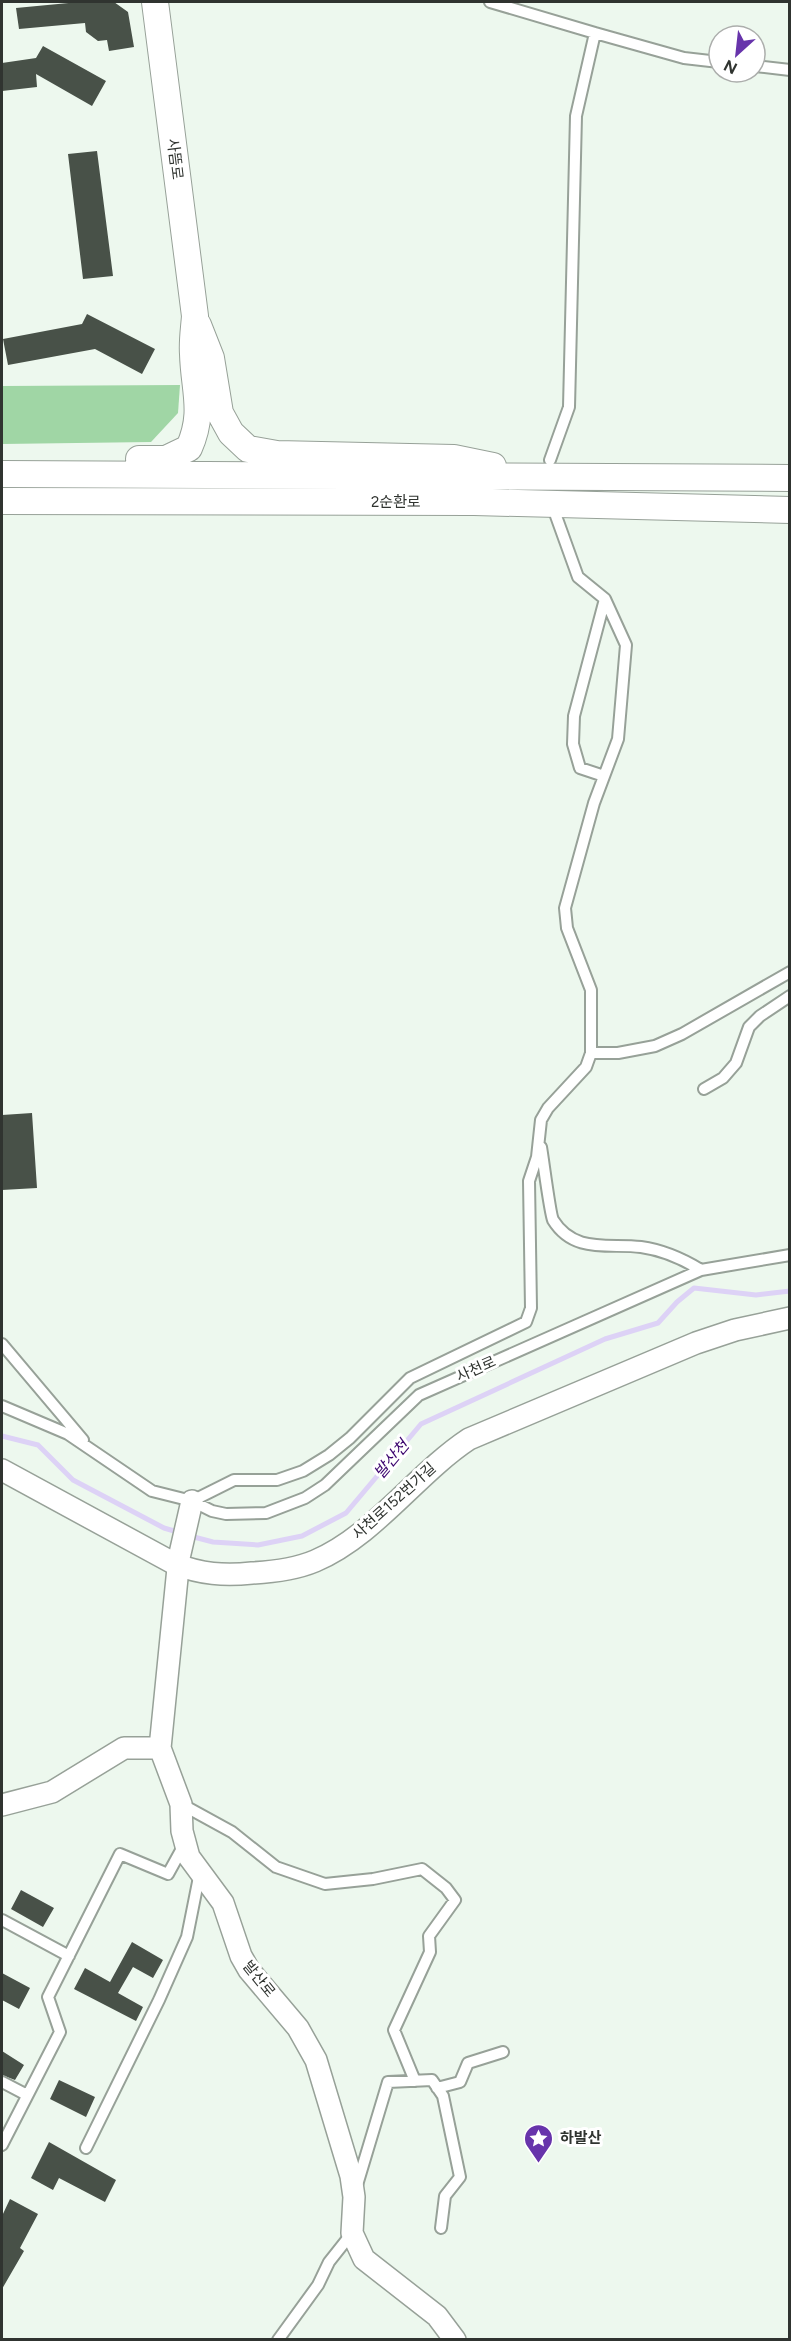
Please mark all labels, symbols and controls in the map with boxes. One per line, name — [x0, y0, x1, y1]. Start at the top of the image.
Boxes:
north arrow — [707, 24, 767, 84]
text: N — [721, 56, 740, 78]
street label: 사뜸로 — [164, 137, 186, 181]
street label: 2순환로 — [371, 493, 421, 511]
street label: 사천로 — [453, 1352, 499, 1386]
water label: 발산천 — [370, 1435, 414, 1482]
street label: 사천로152번가길 — [349, 1459, 439, 1543]
street label: 발산로 — [239, 1957, 279, 2001]
place icon: 하발산 — [523, 2122, 555, 2164]
place label: 하발산 — [560, 2129, 602, 2147]

